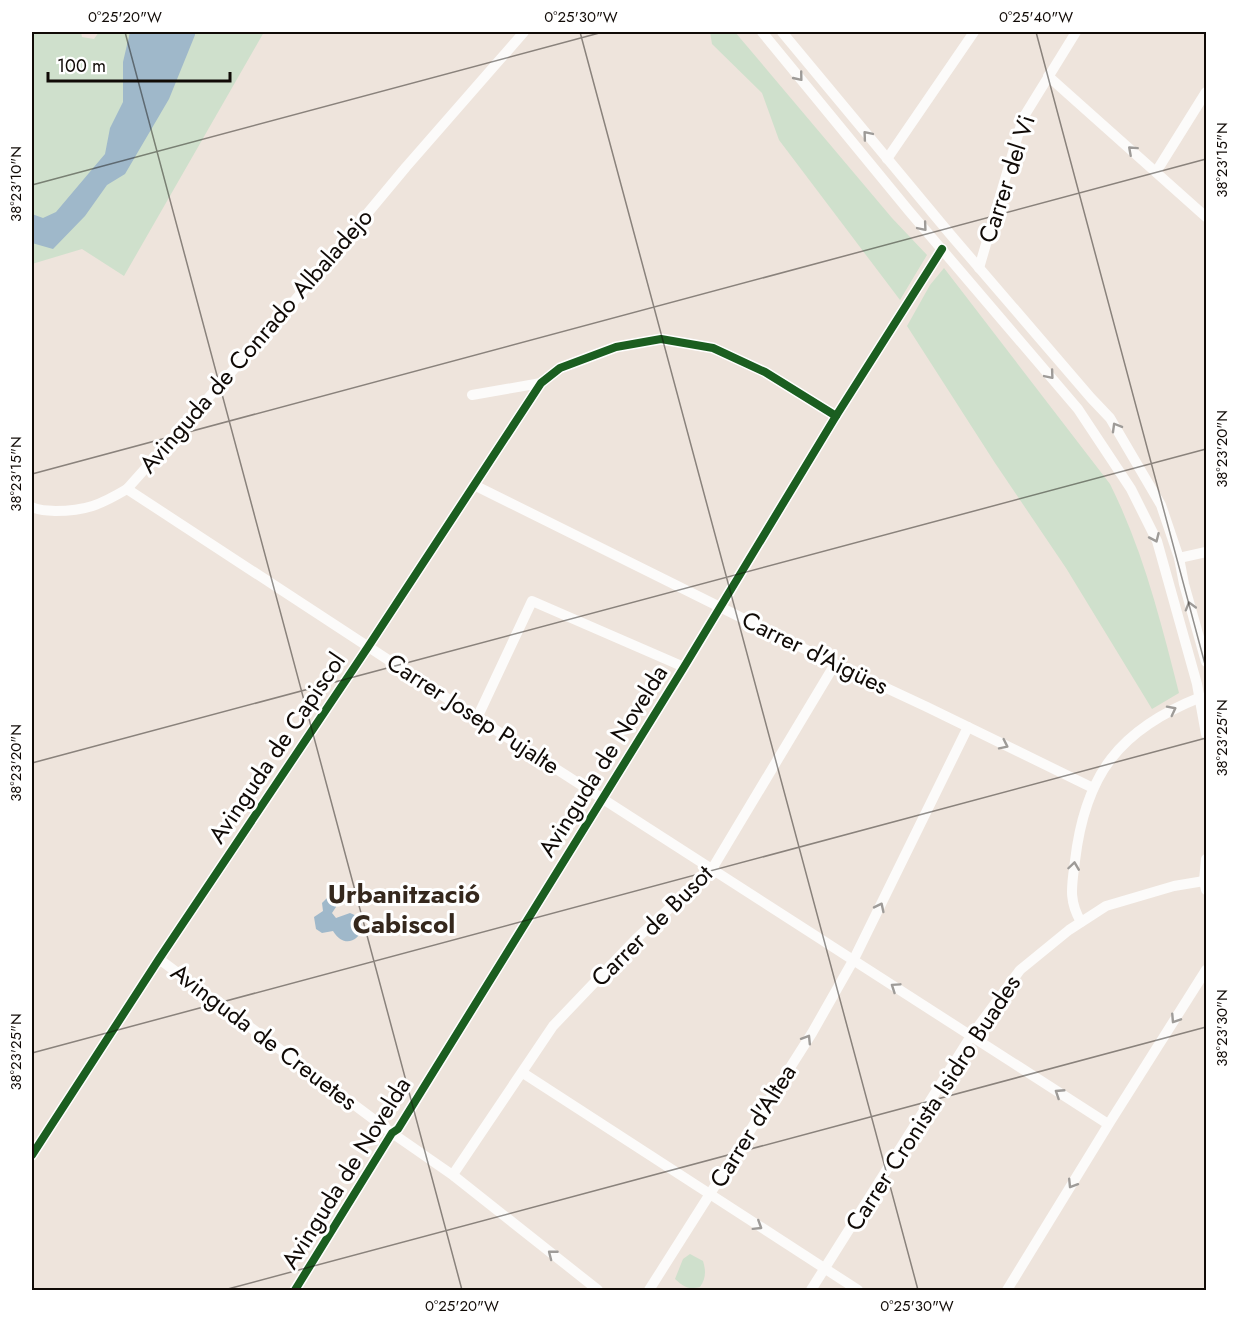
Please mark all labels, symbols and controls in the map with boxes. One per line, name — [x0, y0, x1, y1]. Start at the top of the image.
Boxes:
text: 0°25'20"W — [88, 6, 162, 28]
text: 0°25'30"W — [544, 6, 618, 28]
text: 0°25'40"W — [999, 6, 1073, 28]
scale bar — [48, 45, 230, 83]
text: 100 m — [57, 53, 106, 79]
one-way arrow — [791, 70, 802, 81]
street label: Carrer del Vi — [969, 110, 1044, 247]
text: 38°23'15"N — [1211, 122, 1233, 198]
one-way arrow — [864, 131, 875, 142]
text: 38°23'10"N — [5, 146, 27, 222]
one-way arrow — [1128, 146, 1138, 157]
street label: Avinguda de Conrado Albaladejo — [131, 201, 381, 481]
one-way arrow — [916, 220, 927, 231]
one-way arrow — [1042, 368, 1053, 379]
text: 38°23'20"N — [1211, 410, 1233, 488]
one-way arrow — [1112, 423, 1123, 433]
text: 38°23'15"N — [5, 436, 27, 512]
one-way arrow — [1148, 532, 1160, 543]
one-way arrow — [1185, 601, 1197, 612]
street label: Carrer d'Aigües — [736, 602, 894, 703]
street label: Carrer Josep Pujalte — [380, 644, 567, 783]
street label: Avinguda de Capiscol — [200, 645, 354, 850]
street label: Avinguda de Novelda — [529, 658, 676, 864]
text: 38°23'25"N — [1211, 699, 1233, 777]
one-way arrow — [1166, 706, 1177, 717]
text: 38°23'20"N — [5, 724, 27, 802]
one-way arrow — [998, 737, 1009, 749]
street label: Carrer de Busot — [583, 857, 721, 994]
one-way arrow — [1067, 862, 1079, 871]
district label: Urbanització Cabiscol — [328, 875, 480, 943]
one-way arrow — [872, 902, 884, 913]
street label: Avinguda de Creuetes — [164, 955, 365, 1118]
street label: Carrer Cronista Isidro Buades — [836, 968, 1029, 1238]
one-way arrow — [891, 983, 902, 994]
text: 38°23'30"N — [1211, 989, 1233, 1067]
text: 38°23'25"N — [5, 1013, 27, 1091]
one-way arrow — [1170, 1013, 1182, 1023]
one-way arrow — [800, 1035, 812, 1045]
street label: Carrer d'Altea — [701, 1057, 804, 1194]
street label: Avinguda de Novelda — [272, 1070, 419, 1276]
one-way arrow — [1055, 1089, 1066, 1100]
one-way arrow — [1067, 1178, 1079, 1188]
one-way arrow — [751, 1219, 762, 1230]
one-way arrow — [548, 1251, 559, 1262]
text: 0°25'20"W — [425, 1295, 499, 1317]
text: 0°25'30"W — [880, 1295, 954, 1317]

